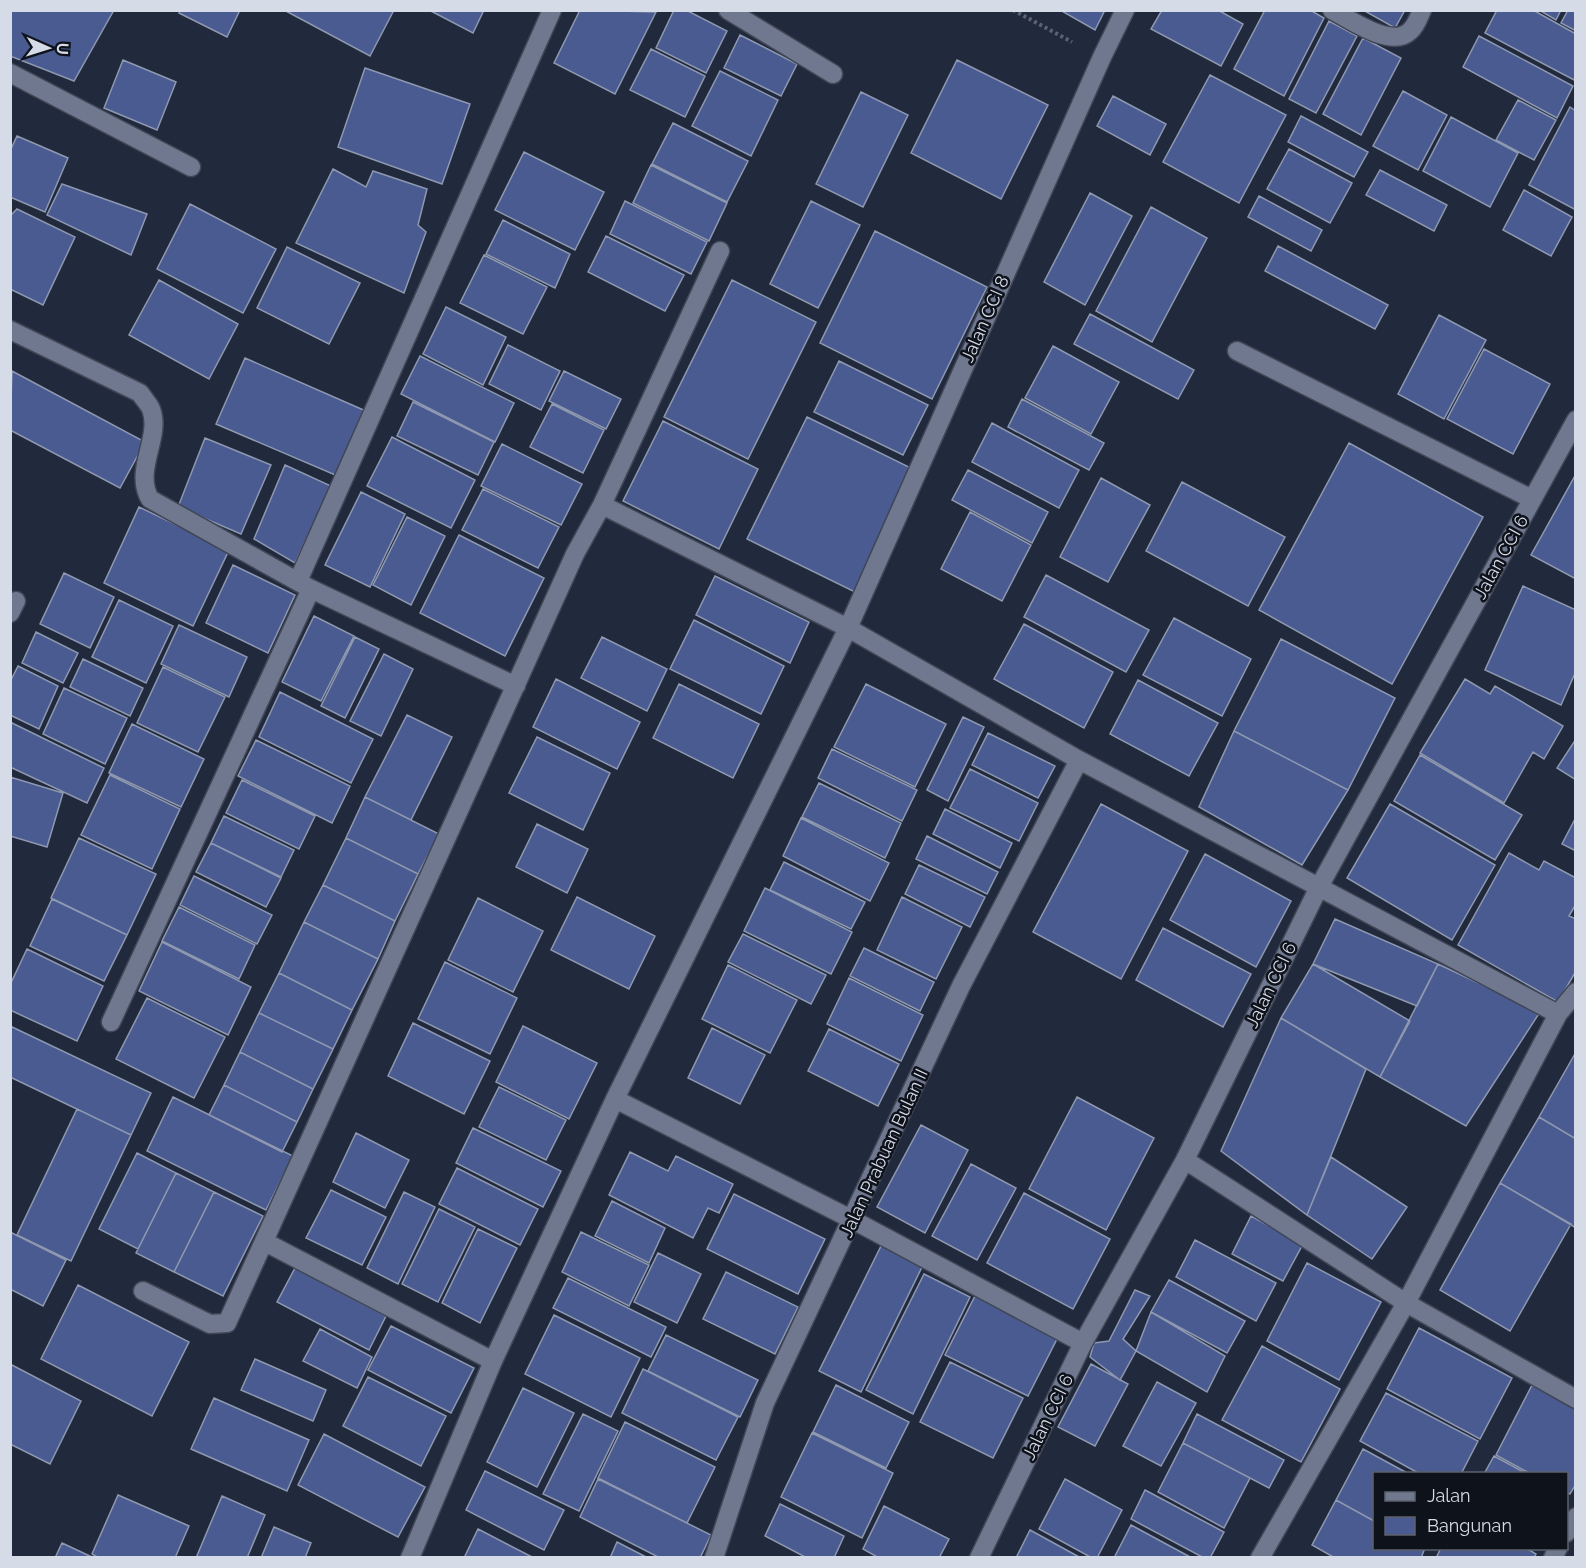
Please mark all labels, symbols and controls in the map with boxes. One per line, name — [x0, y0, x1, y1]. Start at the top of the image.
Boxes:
north arrow — [18, 18, 78, 78]
text: U — [53, 42, 72, 55]
street label: Jalan CCI 8 — [956, 272, 1013, 365]
street label: Jalan CCI 6 — [1469, 511, 1532, 602]
street label: Jalan CCI 6 — [1241, 938, 1300, 1031]
street label: Jalan Prabuan Bulan II — [835, 1065, 932, 1240]
street label: Jalan CCI 6 — [1018, 1370, 1077, 1463]
legend — [1373, 1472, 1568, 1550]
text: Jalan — [1427, 1485, 1471, 1506]
text: Bangunan — [1427, 1515, 1512, 1536]

